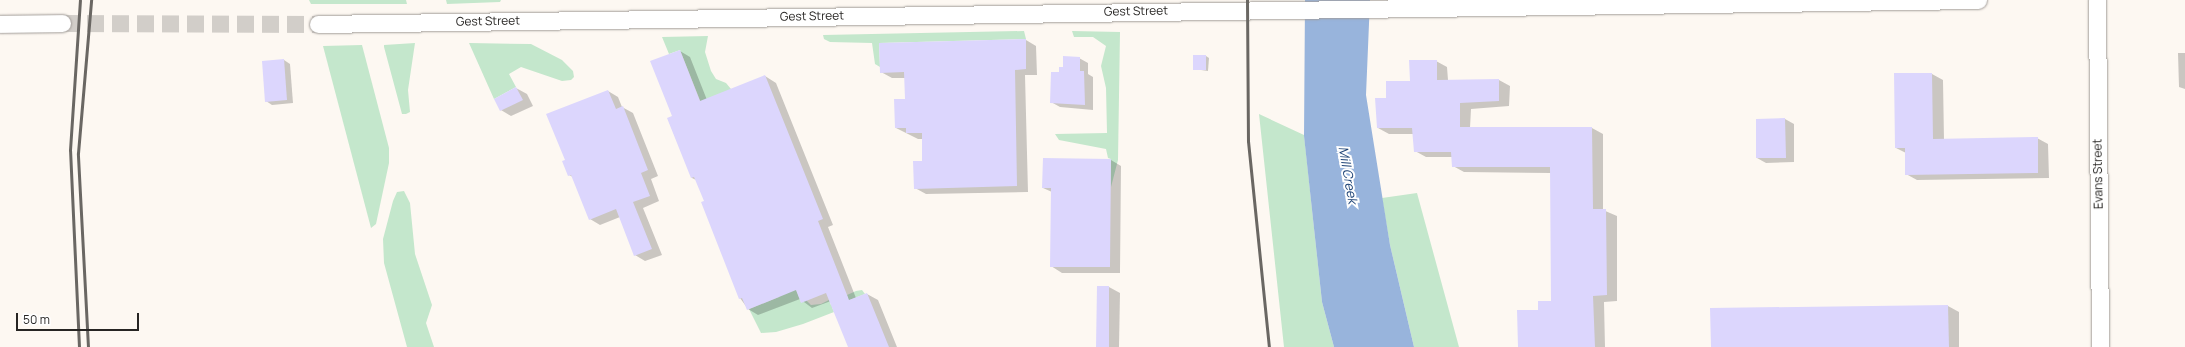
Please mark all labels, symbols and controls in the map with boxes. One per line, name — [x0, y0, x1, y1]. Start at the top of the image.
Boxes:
street label: Gest Street — [1104, 3, 1168, 19]
street label: Gest Street — [780, 8, 844, 24]
street label: Gest Street — [456, 13, 520, 29]
street label: Evans Street — [2090, 139, 2106, 209]
water label: Mill Creek — [1335, 145, 1361, 205]
scale bar — [18, 305, 141, 331]
text: 50 m — [23, 311, 50, 328]

